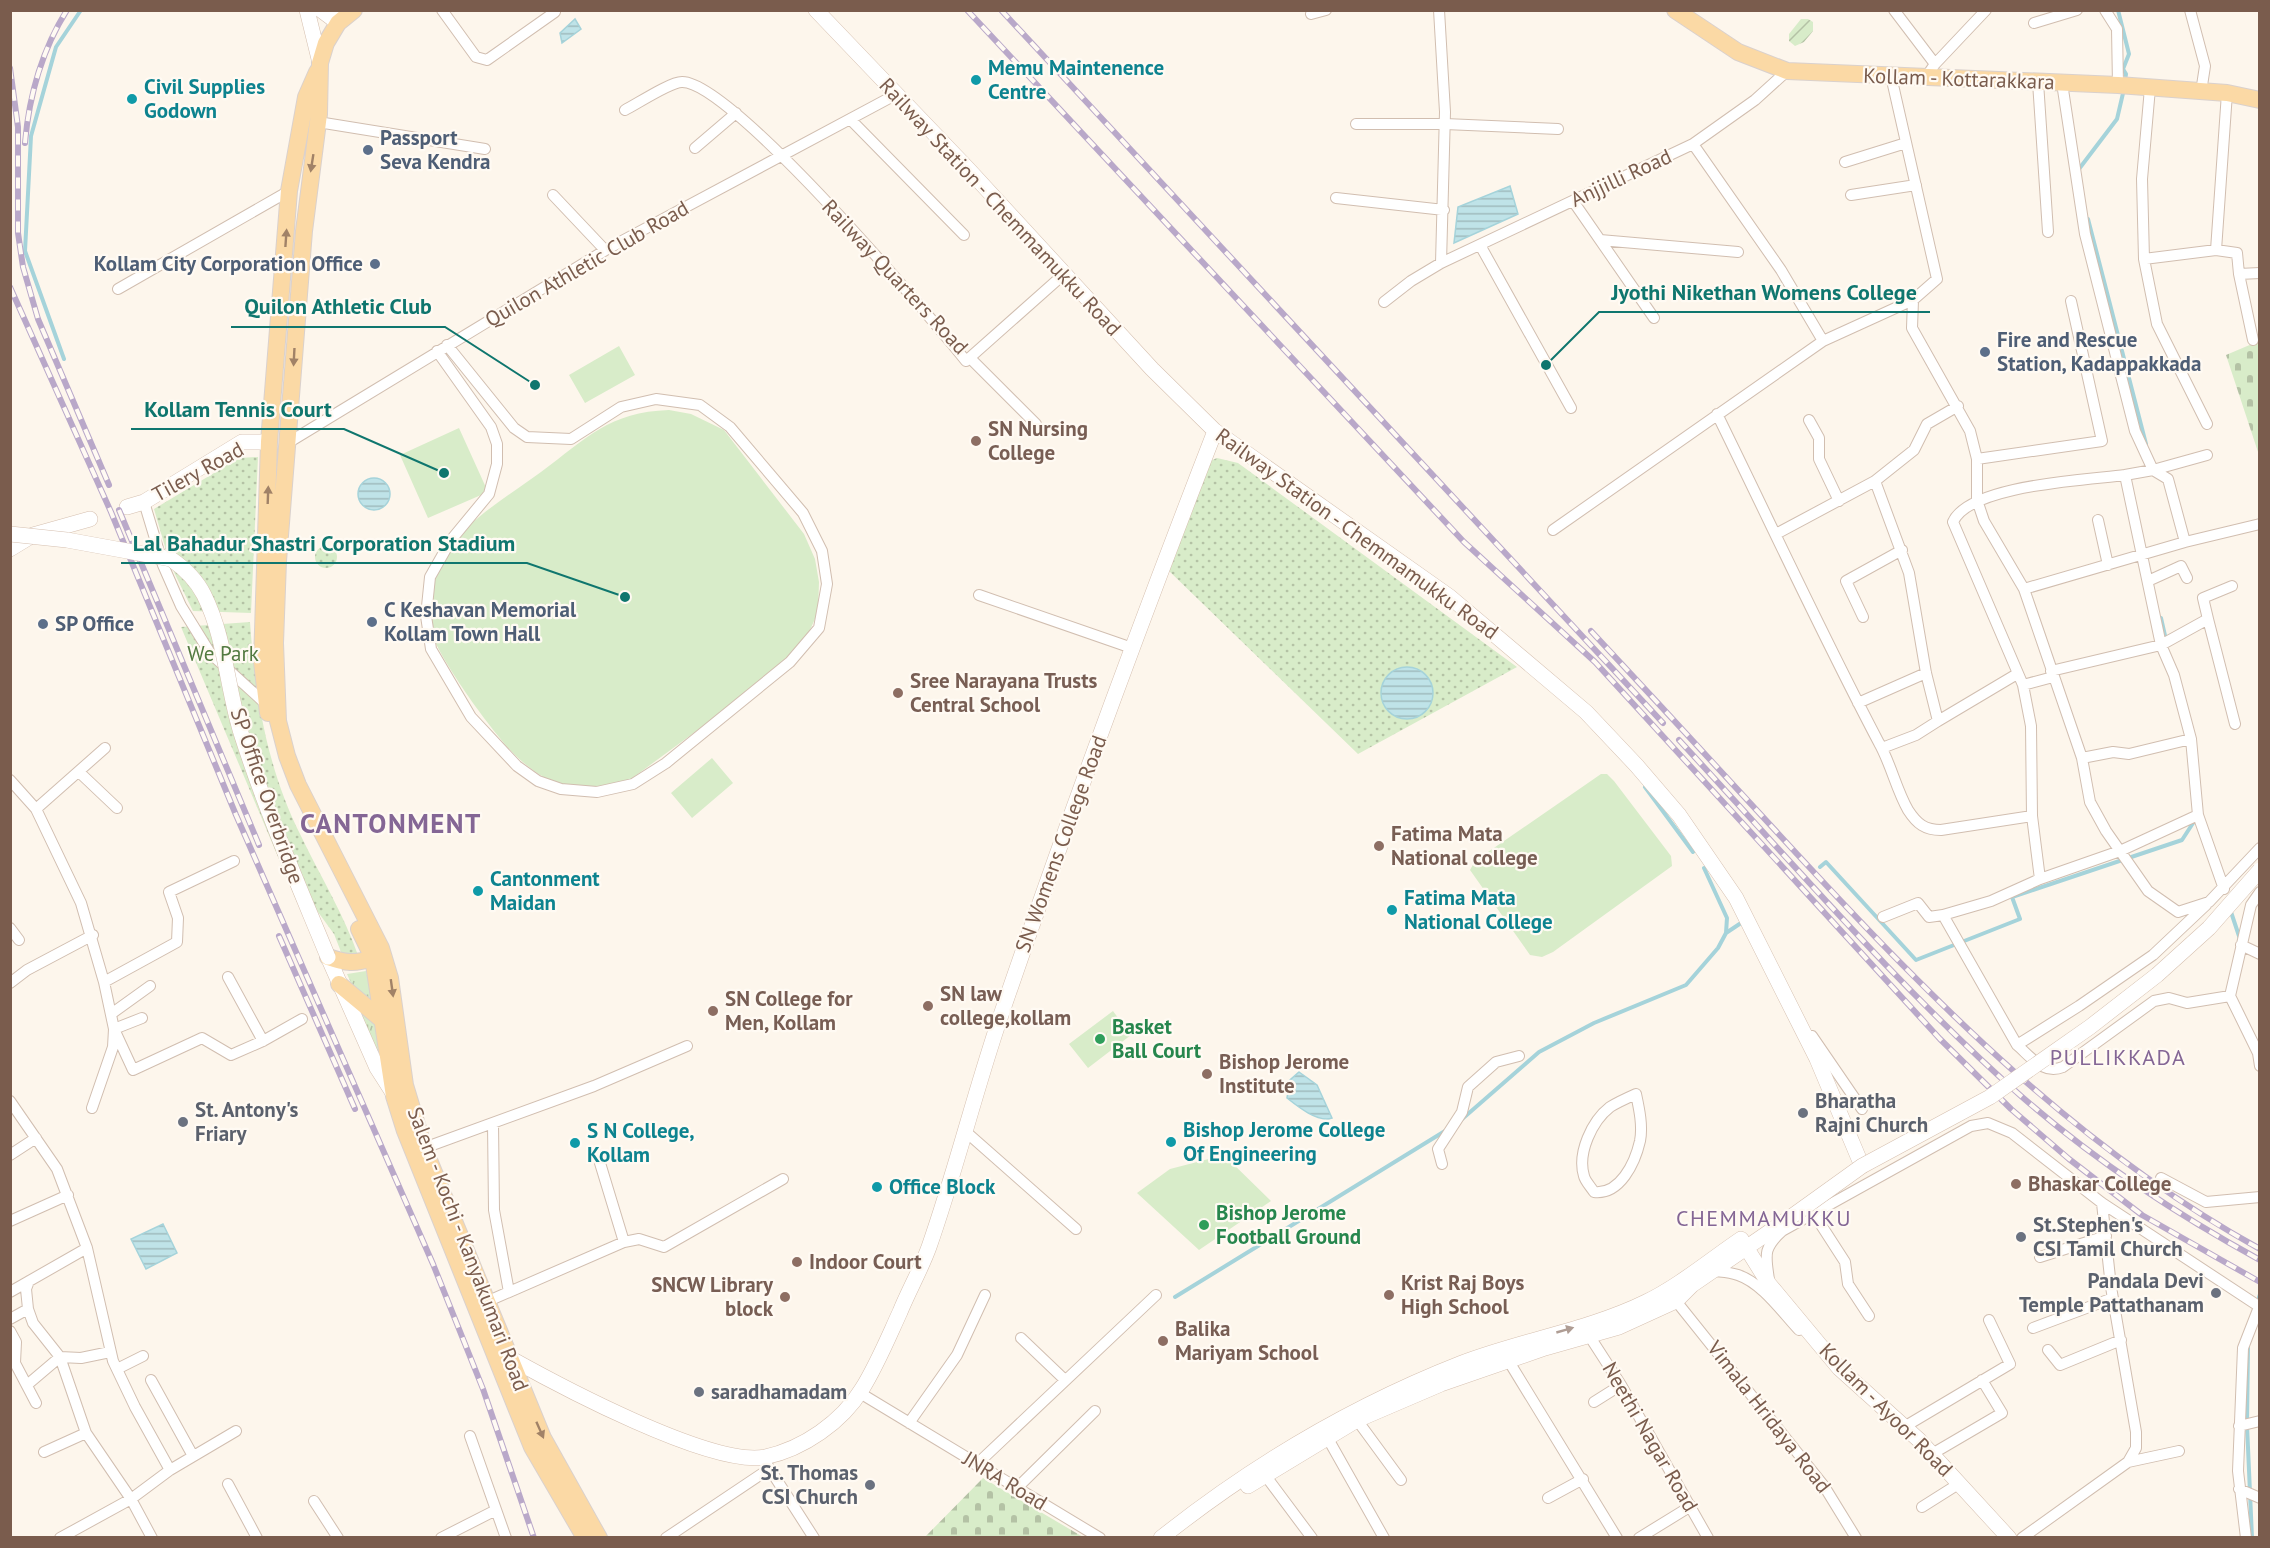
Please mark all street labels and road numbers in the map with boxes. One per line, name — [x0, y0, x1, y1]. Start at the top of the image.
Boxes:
street label: Kollam - Kottarakkara — [1863, 62, 2055, 95]
street label: Railway Station - Chemmamukku Road — [874, 72, 1127, 341]
street label: Anjjilli Road — [1566, 142, 1676, 213]
street label: Railway Quarters Road — [816, 193, 974, 360]
street label: Quilon Athletic Club Road — [480, 194, 693, 333]
street label: Railway Station - Chemmamukku Road — [1211, 422, 1504, 645]
street label: Tilery Road — [147, 435, 248, 508]
street label: SP Office Overbridge — [225, 704, 310, 887]
street label: SN Womens College Road — [1009, 732, 1112, 956]
street label: Salem - Kochi - Kanyakumari Road — [402, 1103, 535, 1395]
street label: Vimala Hridaya Road — [1701, 1334, 1837, 1498]
street label: Kollam - Ayoor Road — [1814, 1337, 1959, 1482]
street label: Neethi Nagar Road — [1597, 1357, 1704, 1516]
street label: JNRA Road — [957, 1444, 1052, 1516]

